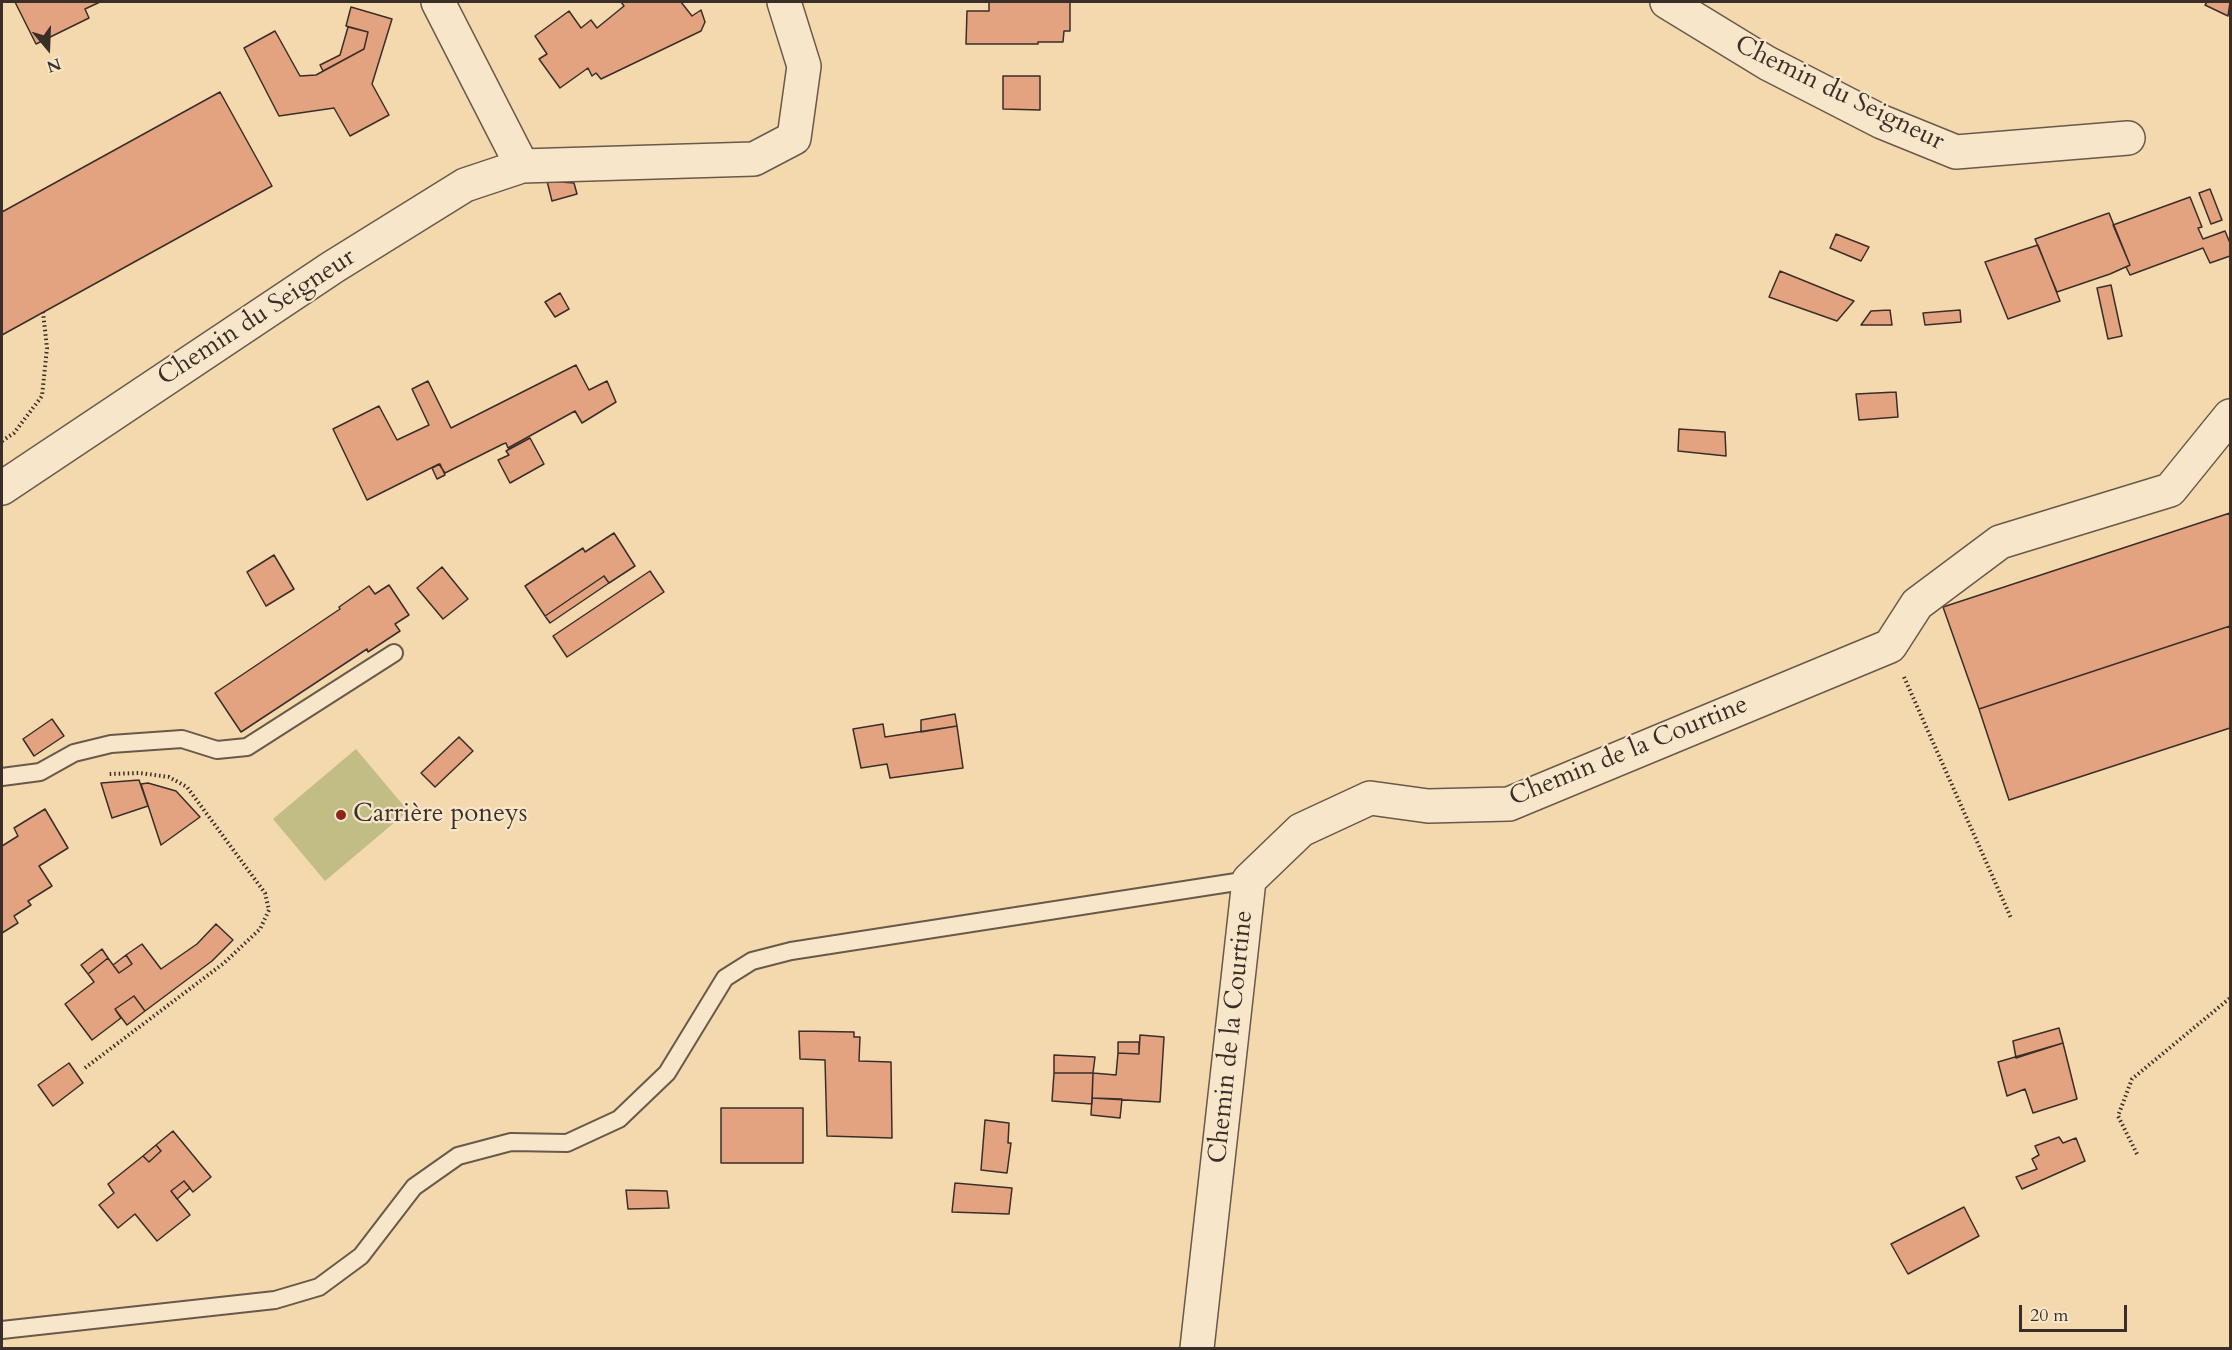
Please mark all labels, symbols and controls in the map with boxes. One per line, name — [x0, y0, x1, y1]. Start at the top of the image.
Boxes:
north arrow — [18, 18, 78, 78]
street label: Chemin du Seigneur — [1729, 30, 1949, 158]
text: N — [44, 52, 64, 78]
street label: Chemin du Seigneur — [152, 243, 362, 393]
street label: Chemin de la Courtine — [1505, 690, 1753, 814]
place label: Carrière poneys — [353, 799, 527, 831]
marker: Carrière poneys — [334, 808, 348, 822]
street label: Chemin de la Courtine — [1203, 909, 1261, 1165]
scale bar — [2022, 1293, 2130, 1331]
text: 20 m — [2030, 1303, 2069, 1328]

